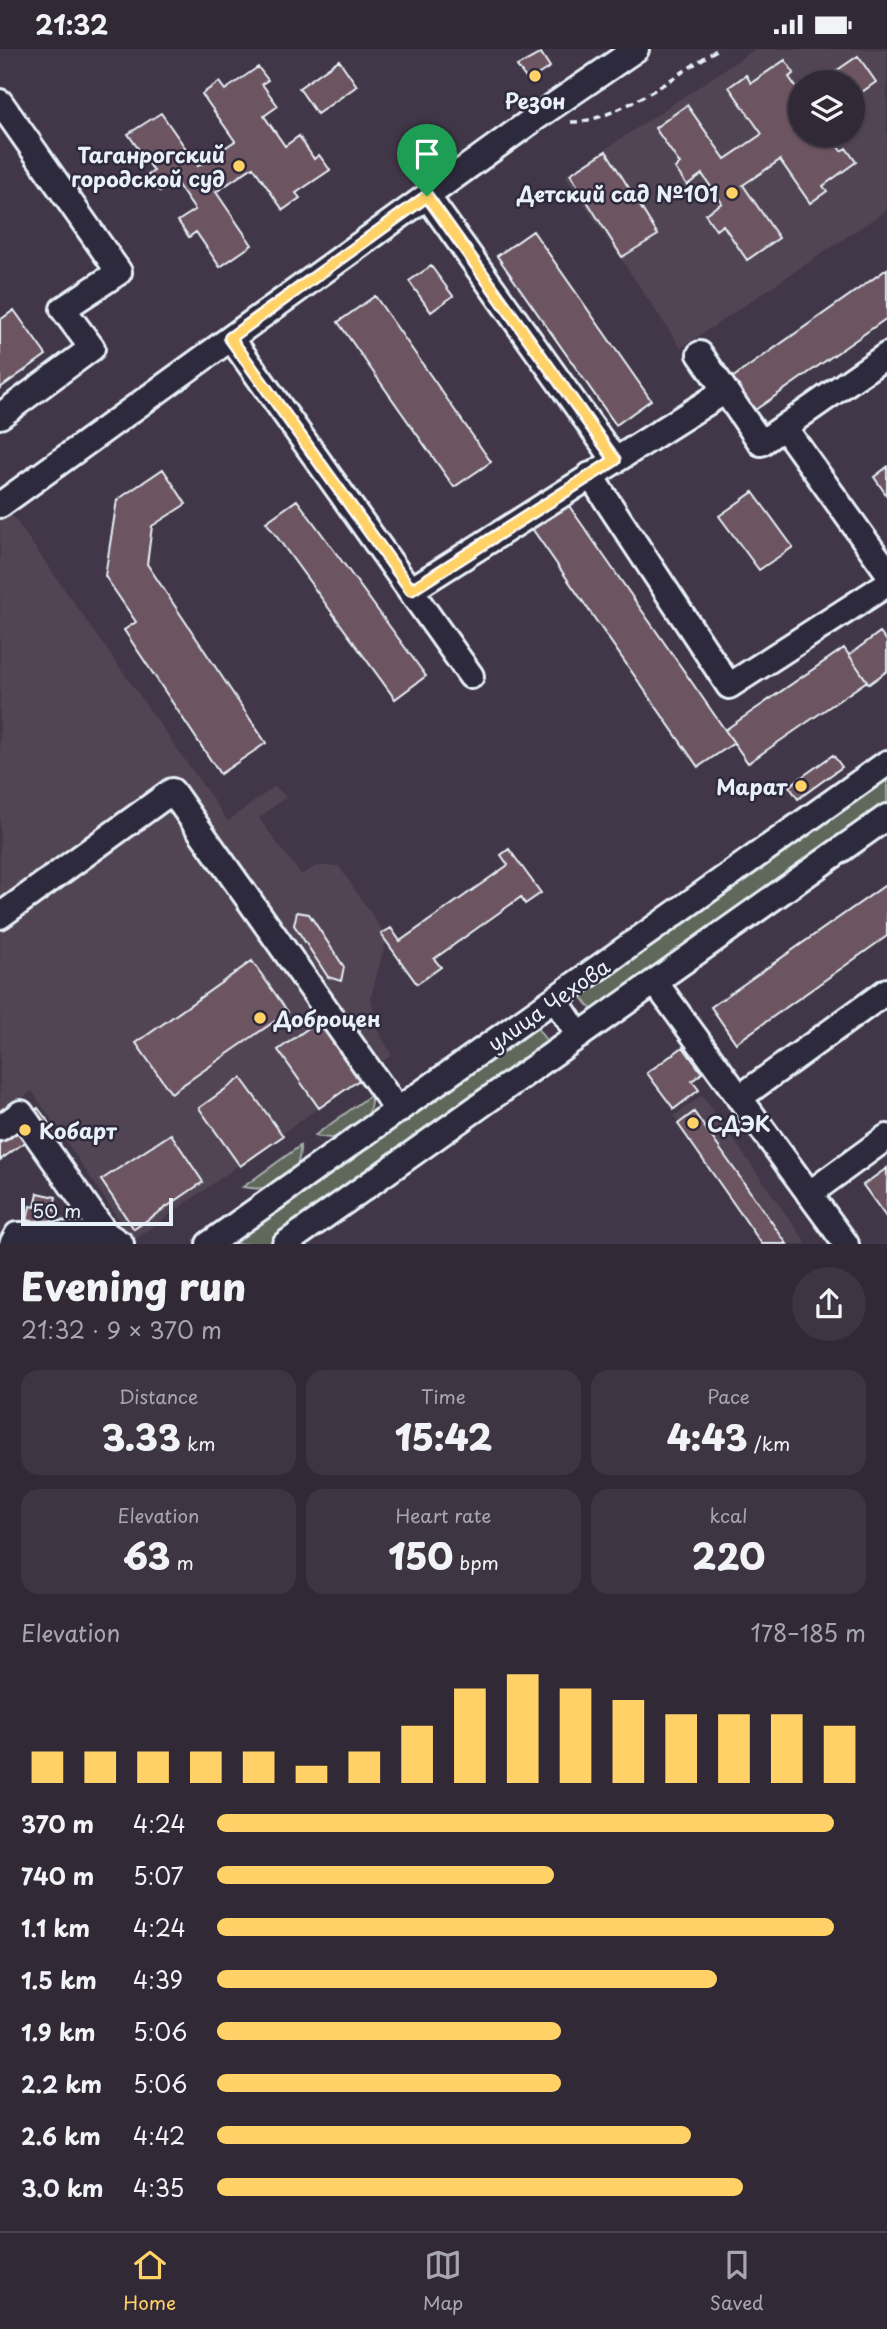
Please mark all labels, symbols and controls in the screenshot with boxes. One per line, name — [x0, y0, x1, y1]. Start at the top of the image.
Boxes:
text: 21:32 — [35, 5, 108, 44]
marker: Резон — [527, 68, 543, 84]
map controls — [788, 70, 865, 147]
button: layers — [788, 70, 865, 147]
place label: Резон — [505, 84, 565, 116]
pin — [397, 124, 457, 196]
icon: arrive — [408, 135, 446, 173]
place label: Таганрогский городской суд — [71, 138, 225, 194]
marker: Таганрогский городской суд — [231, 158, 247, 174]
place label: Детский сад №101 — [516, 177, 718, 209]
marker: Детский сад №101 — [724, 185, 740, 201]
place label: Марат — [716, 770, 788, 802]
marker: Марат — [793, 778, 809, 794]
street label: улица Чехова — [480, 950, 616, 1058]
place label: Доброцен — [273, 1002, 381, 1034]
marker: Доброцен — [252, 1010, 268, 1026]
place label: СДЭК — [707, 1107, 771, 1139]
place label: Кобарт — [39, 1114, 117, 1146]
marker: СДЭК — [685, 1115, 701, 1131]
marker: Кобарт — [17, 1122, 33, 1138]
scale bar — [21, 1195, 173, 1227]
text: 50 m — [32, 1196, 81, 1224]
text: Evening run — [21, 1257, 246, 1314]
button: share — [792, 1267, 866, 1341]
text: 21:32 · 9 × 370 m — [21, 1312, 222, 1347]
text: Distance — [119, 1382, 198, 1410]
text: Time — [421, 1382, 466, 1410]
text: Pace — [707, 1382, 750, 1410]
text: 3.33 — [102, 1410, 181, 1463]
text: 15:42 — [395, 1410, 492, 1463]
text: 4:43 — [667, 1410, 748, 1463]
text: km — [181, 1429, 215, 1457]
text: /km — [748, 1429, 790, 1457]
text: Elevation — [118, 1501, 199, 1529]
text: Heart rate — [396, 1501, 491, 1529]
text: kcal — [710, 1501, 747, 1529]
text: 63 — [123, 1529, 170, 1582]
text: 150 — [388, 1529, 453, 1582]
text: 220 — [692, 1529, 765, 1582]
text: m — [170, 1548, 194, 1576]
text: bpm — [453, 1548, 499, 1576]
text: Elevation — [21, 1615, 120, 1650]
text: 178–185 m — [750, 1615, 866, 1650]
text: 370 m — [21, 1806, 94, 1841]
text: 4:24 — [133, 1806, 186, 1841]
text: 740 m — [21, 1858, 94, 1893]
text: 5:07 — [133, 1858, 184, 1893]
text: 1.1 km — [21, 1910, 90, 1945]
text: 4:24 — [133, 1910, 186, 1945]
text: 1.5 km — [21, 1962, 97, 1997]
text: 4:39 — [133, 1962, 183, 1997]
text: 1.9 km — [21, 2014, 95, 2049]
text: 5:06 — [133, 2014, 187, 2049]
text: 2.2 km — [21, 2066, 102, 2101]
text: 5:06 — [133, 2066, 187, 2101]
text: 2.6 km — [21, 2118, 101, 2153]
text: 4:42 — [133, 2118, 185, 2153]
text: 3.0 km — [21, 2170, 103, 2205]
text: 4:35 — [133, 2170, 184, 2205]
tab: Home — [123, 2246, 176, 2316]
tab: Map — [423, 2246, 463, 2316]
tab: Saved — [710, 2246, 764, 2316]

